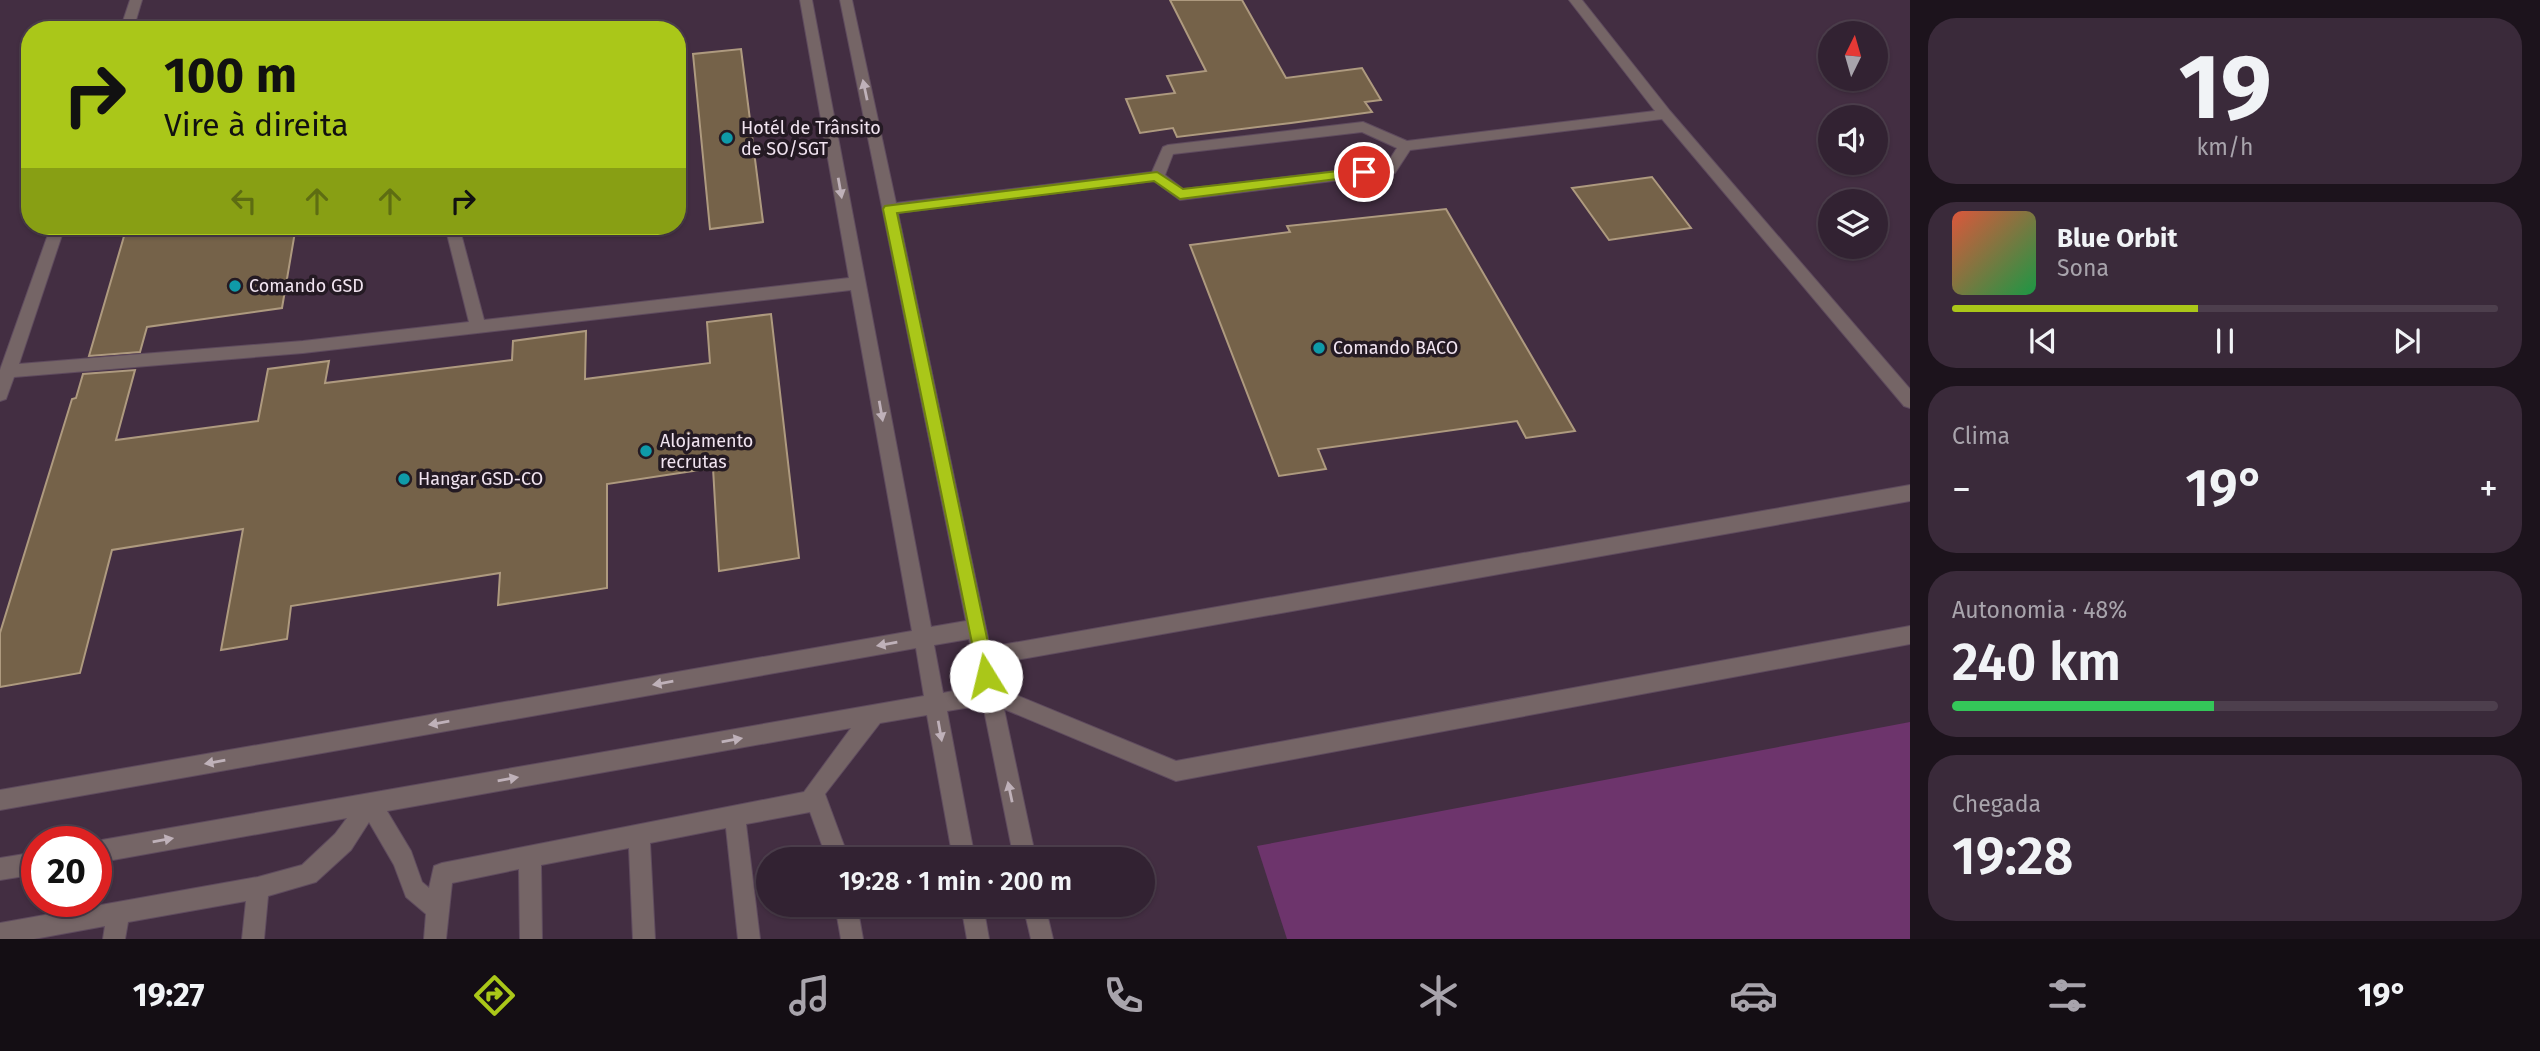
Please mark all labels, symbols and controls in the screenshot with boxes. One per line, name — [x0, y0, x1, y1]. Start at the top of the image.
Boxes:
north arrow — [1818, 21, 1888, 91]
map controls — [1818, 21, 1888, 259]
text: 19 — [2178, 33, 2272, 142]
text: 100 m — [164, 46, 297, 105]
icon: right — [49, 49, 140, 140]
one-way arrow — [859, 79, 870, 101]
button: sound — [1818, 105, 1888, 175]
text: Vire à direita — [164, 106, 349, 144]
place label: Hotél de Trânsito de SO/SGT — [741, 117, 881, 160]
marker: Hotél de Trânsito de SO/SGT — [719, 130, 735, 146]
text: km/h — [2197, 133, 2253, 161]
pin — [1334, 142, 1394, 202]
icon: arrive — [1345, 153, 1383, 191]
one-way arrow — [835, 177, 846, 199]
icon: left — [225, 182, 263, 220]
icon: ahead — [298, 182, 336, 220]
icon: ahead — [371, 182, 409, 220]
icon: right — [444, 182, 482, 220]
button: layers — [1818, 189, 1888, 259]
text: Blue Orbit — [2057, 223, 2177, 254]
text: Sona — [2057, 254, 2109, 282]
place label: Comando GSD — [249, 275, 364, 297]
marker: Comando GSD — [227, 278, 243, 294]
icon: previous — [2024, 322, 2062, 360]
icon: pause — [2206, 322, 2244, 360]
icon: next — [2388, 322, 2426, 360]
place label: Comando BACO — [1333, 337, 1458, 359]
marker: Comando BACO — [1311, 340, 1327, 356]
one-way arrow — [876, 400, 887, 422]
text: Clima — [1952, 422, 2010, 450]
place label: Alojamento recrutas — [660, 430, 753, 473]
marker: Alojamento recrutas — [638, 443, 654, 459]
text: 19° — [2185, 457, 2265, 520]
text: − — [1952, 466, 1971, 512]
text: + — [2479, 466, 2498, 512]
place label: Hangar GSD-CO — [418, 468, 543, 490]
marker: Hangar GSD-CO — [396, 471, 412, 487]
text: Autonomia · 48% — [1952, 596, 2127, 624]
text: 240 km — [1952, 631, 2121, 694]
one-way arrow — [876, 639, 898, 650]
position arrow — [949, 639, 1023, 713]
one-way arrow — [652, 678, 674, 689]
one-way arrow — [428, 718, 450, 729]
one-way arrow — [935, 721, 946, 743]
one-way arrow — [721, 734, 743, 745]
one-way arrow — [204, 757, 226, 768]
one-way arrow — [497, 773, 519, 784]
one-way arrow — [1005, 781, 1016, 803]
text: Chegada — [1952, 790, 2041, 818]
text: 19:28 — [1952, 825, 2073, 888]
speed limit sign: 20 — [21, 826, 112, 917]
one-way arrow — [152, 834, 174, 845]
text: 19:28 · 1 min · 200 m — [839, 866, 1072, 897]
icon: directions — [470, 971, 519, 1020]
icon: music — [785, 971, 834, 1020]
icon: phone — [1099, 971, 1148, 1020]
icon: climate — [1414, 971, 1463, 1020]
icon: car — [1729, 971, 1778, 1020]
icon: filters — [2043, 971, 2092, 1020]
text: 19:27 — [133, 976, 204, 1014]
text: 19° — [2358, 976, 2407, 1014]

